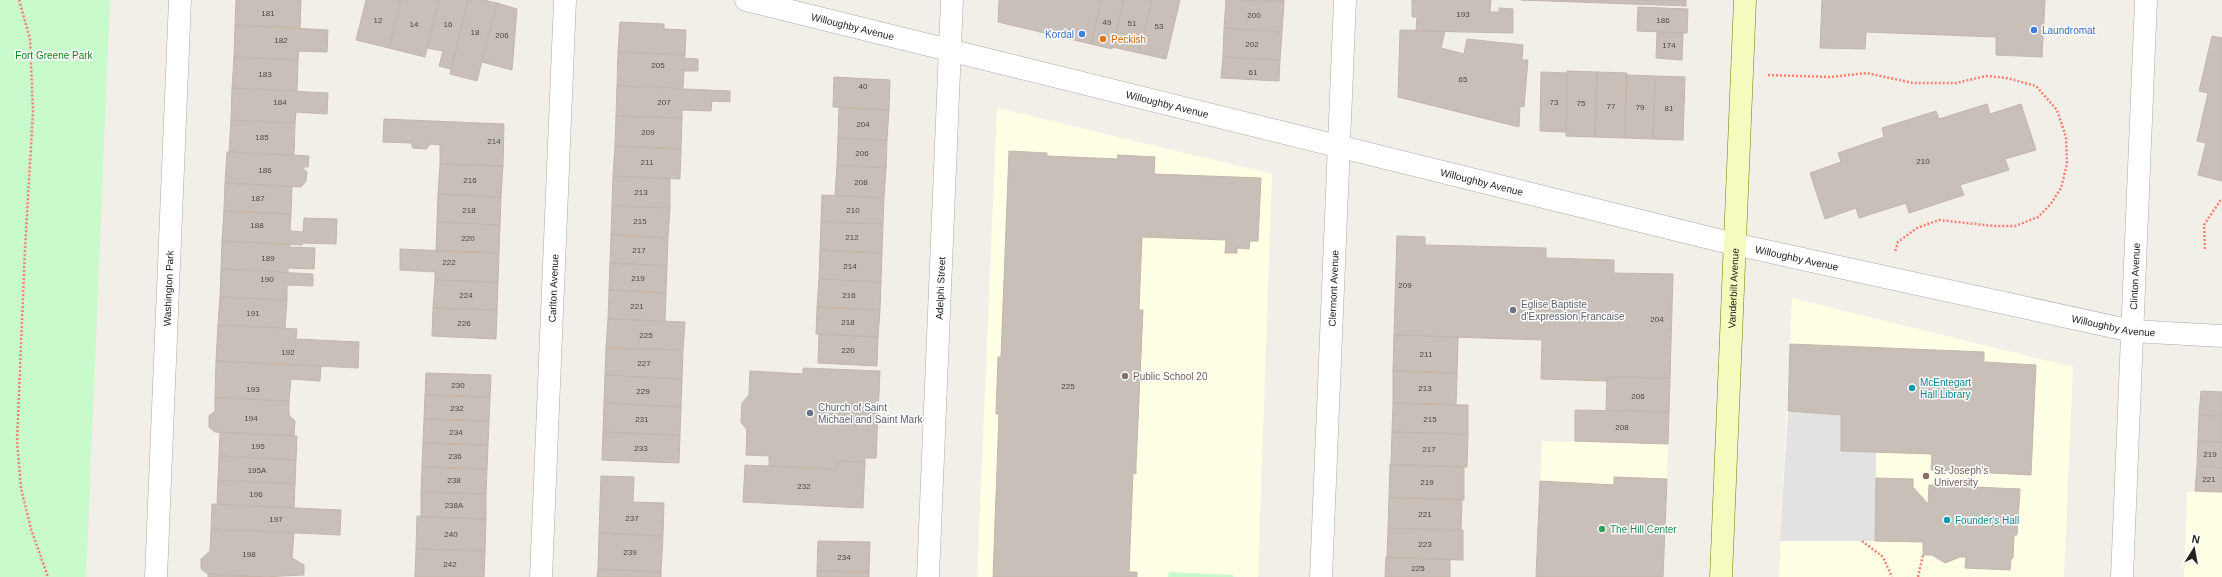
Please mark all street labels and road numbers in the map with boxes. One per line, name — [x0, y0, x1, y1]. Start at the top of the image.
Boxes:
street label: Willoughby Avenue — [810, 11, 896, 42]
street label: Willoughby Avenue — [1125, 89, 1210, 120]
street label: Willoughby Avenue — [1439, 166, 1525, 197]
street label: Clinton Avenue — [2128, 242, 2141, 310]
street label: Willoughby Avenue — [1754, 243, 1840, 272]
street label: Vanderbilt Avenue — [1726, 247, 1740, 329]
street label: Washington Park — [161, 249, 175, 326]
street label: Clermont Avenue — [1326, 249, 1340, 327]
street label: Carlton Avenue — [546, 253, 560, 323]
street label: Adelphi Street — [933, 256, 947, 320]
street label: Willoughby Avenue — [2071, 312, 2156, 338]

